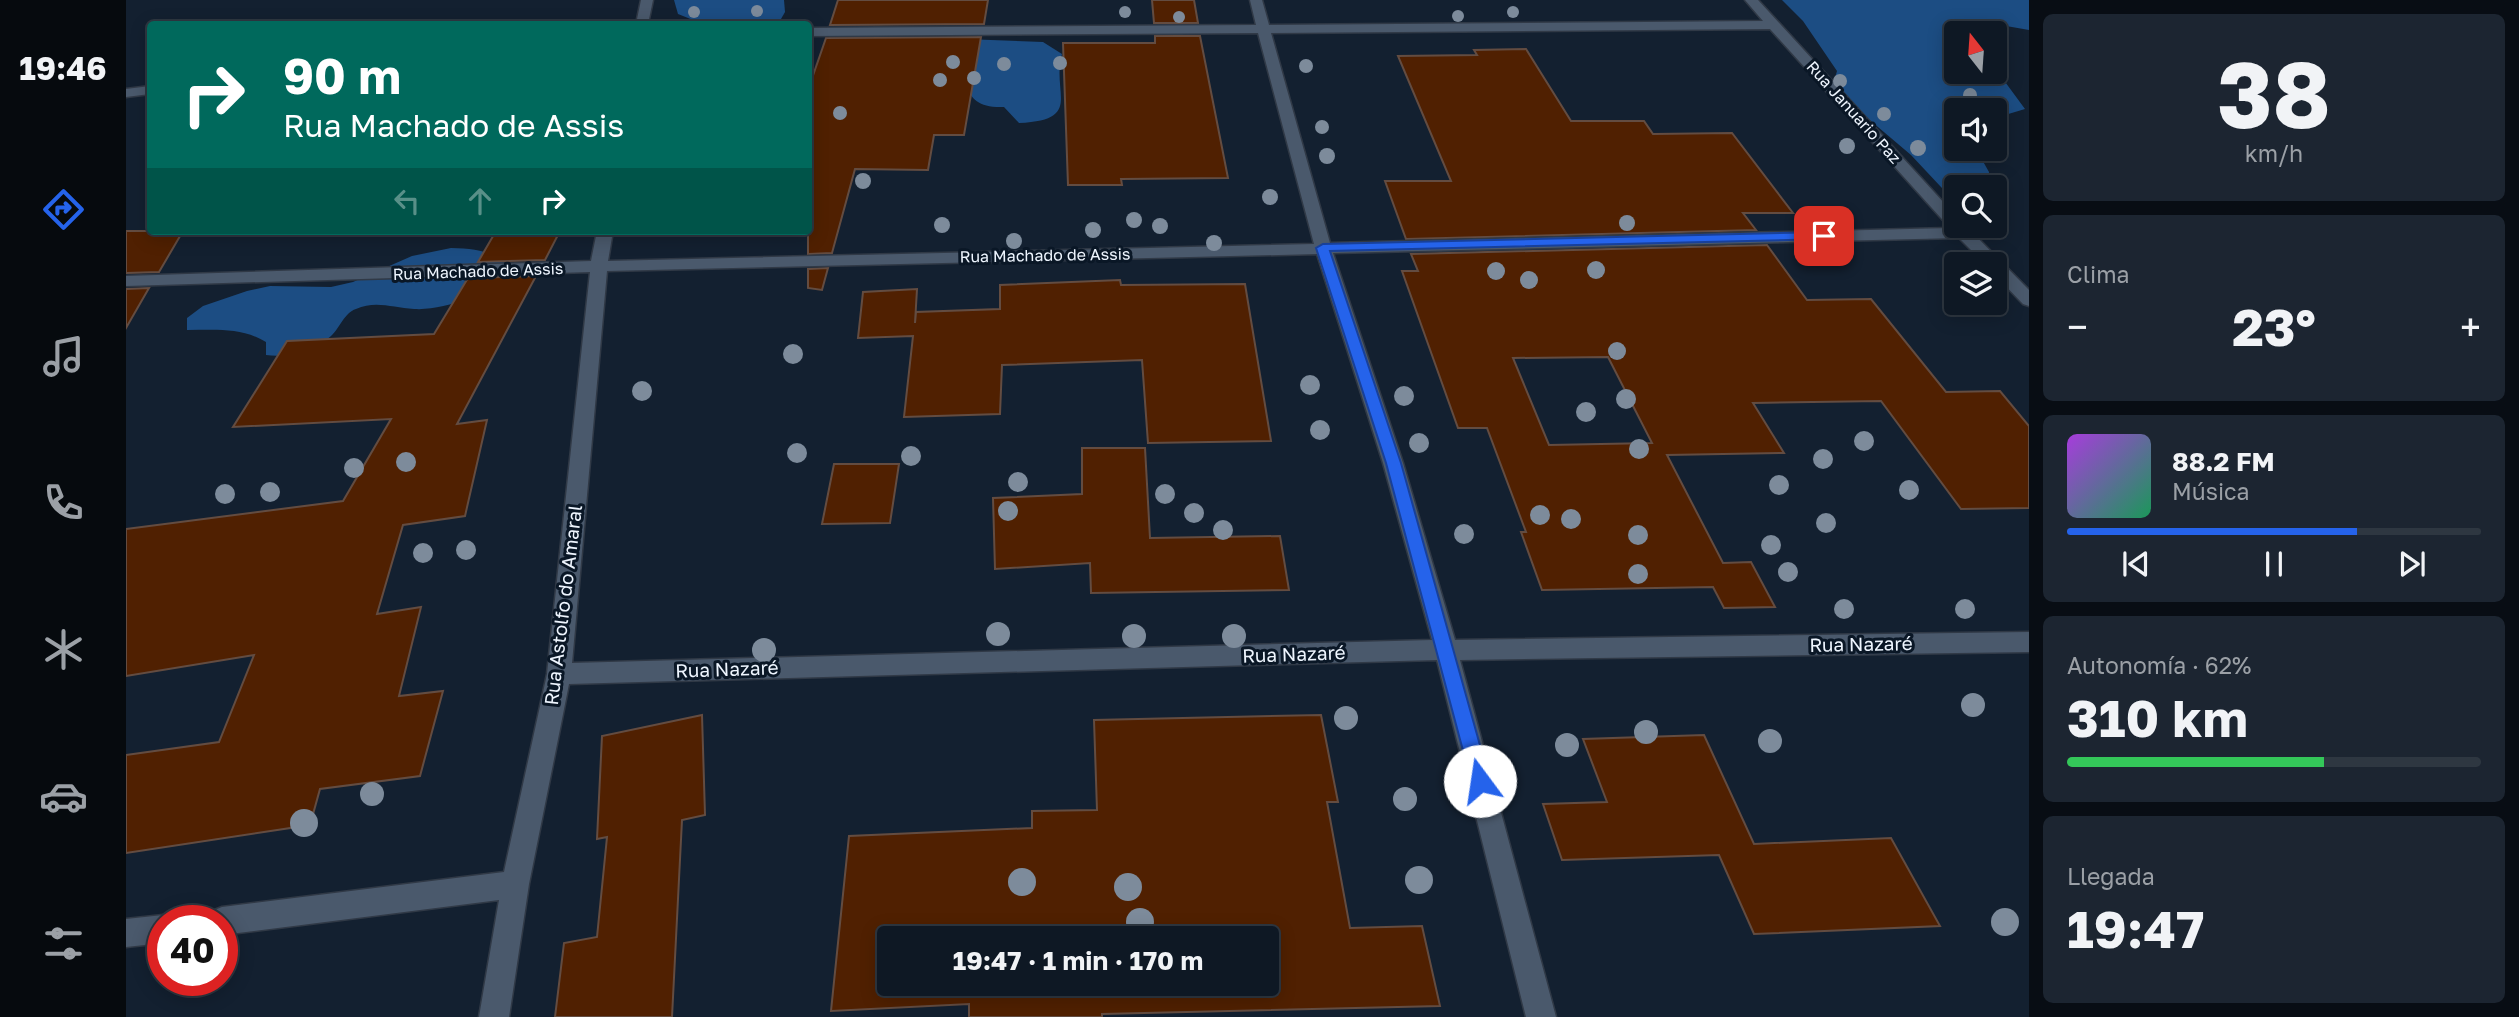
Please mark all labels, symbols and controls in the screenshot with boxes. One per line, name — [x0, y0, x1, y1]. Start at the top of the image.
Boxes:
north arrow — [1944, 21, 2007, 84]
map controls — [1944, 21, 2007, 315]
text: 38 — [2217, 39, 2331, 148]
text: 90 m — [283, 46, 401, 105]
text: 19:46 — [19, 49, 107, 87]
icon: right — [168, 49, 259, 140]
street label: Rua Januario Paz — [1803, 56, 1905, 168]
button: sound — [1944, 98, 2007, 161]
text: Rua Machado de Assis — [283, 106, 624, 144]
text: km/h — [2245, 139, 2303, 167]
button: search — [1944, 175, 2007, 238]
icon: left — [388, 182, 426, 220]
icon: ahead — [461, 182, 499, 220]
icon: right — [534, 182, 572, 220]
icon: directions — [39, 185, 88, 234]
pin — [1794, 206, 1854, 266]
icon: arrive — [1805, 217, 1843, 255]
street label: Rua Machado de Assis — [960, 244, 1130, 266]
button: layers — [1944, 252, 2007, 315]
street label: Rua Machado de Assis — [392, 258, 564, 284]
text: Clima — [2067, 260, 2130, 288]
text: 23° — [2232, 295, 2316, 357]
text: − — [2067, 304, 2088, 349]
text: + — [2460, 304, 2481, 349]
icon: music — [39, 332, 88, 381]
text: 88.2 FM — [2172, 446, 2275, 477]
text: Música — [2172, 477, 2250, 505]
icon: phone — [39, 478, 88, 527]
street label: Rua Astolfo do Amaral — [539, 503, 586, 707]
icon: previous — [2117, 545, 2155, 583]
icon: pause — [2255, 545, 2293, 583]
icon: next — [2393, 545, 2431, 583]
icon: climate — [39, 625, 88, 674]
street label: Rua Nazaré — [1809, 631, 1913, 656]
street label: Rua Nazaré — [1242, 640, 1346, 667]
text: Autonomía · 62% — [2067, 651, 2251, 679]
street label: Rua Nazaré — [675, 655, 779, 682]
text: 310 km — [2067, 686, 2248, 748]
position arrow — [1443, 744, 1517, 818]
icon: car — [39, 772, 88, 821]
text: Llegada — [2067, 862, 2155, 890]
text: 19:47 — [2067, 897, 2204, 959]
speed limit sign: 40 — [147, 905, 238, 996]
icon: filters — [39, 919, 88, 968]
text: 19:47 · 1 min · 170 m — [953, 945, 1203, 976]

